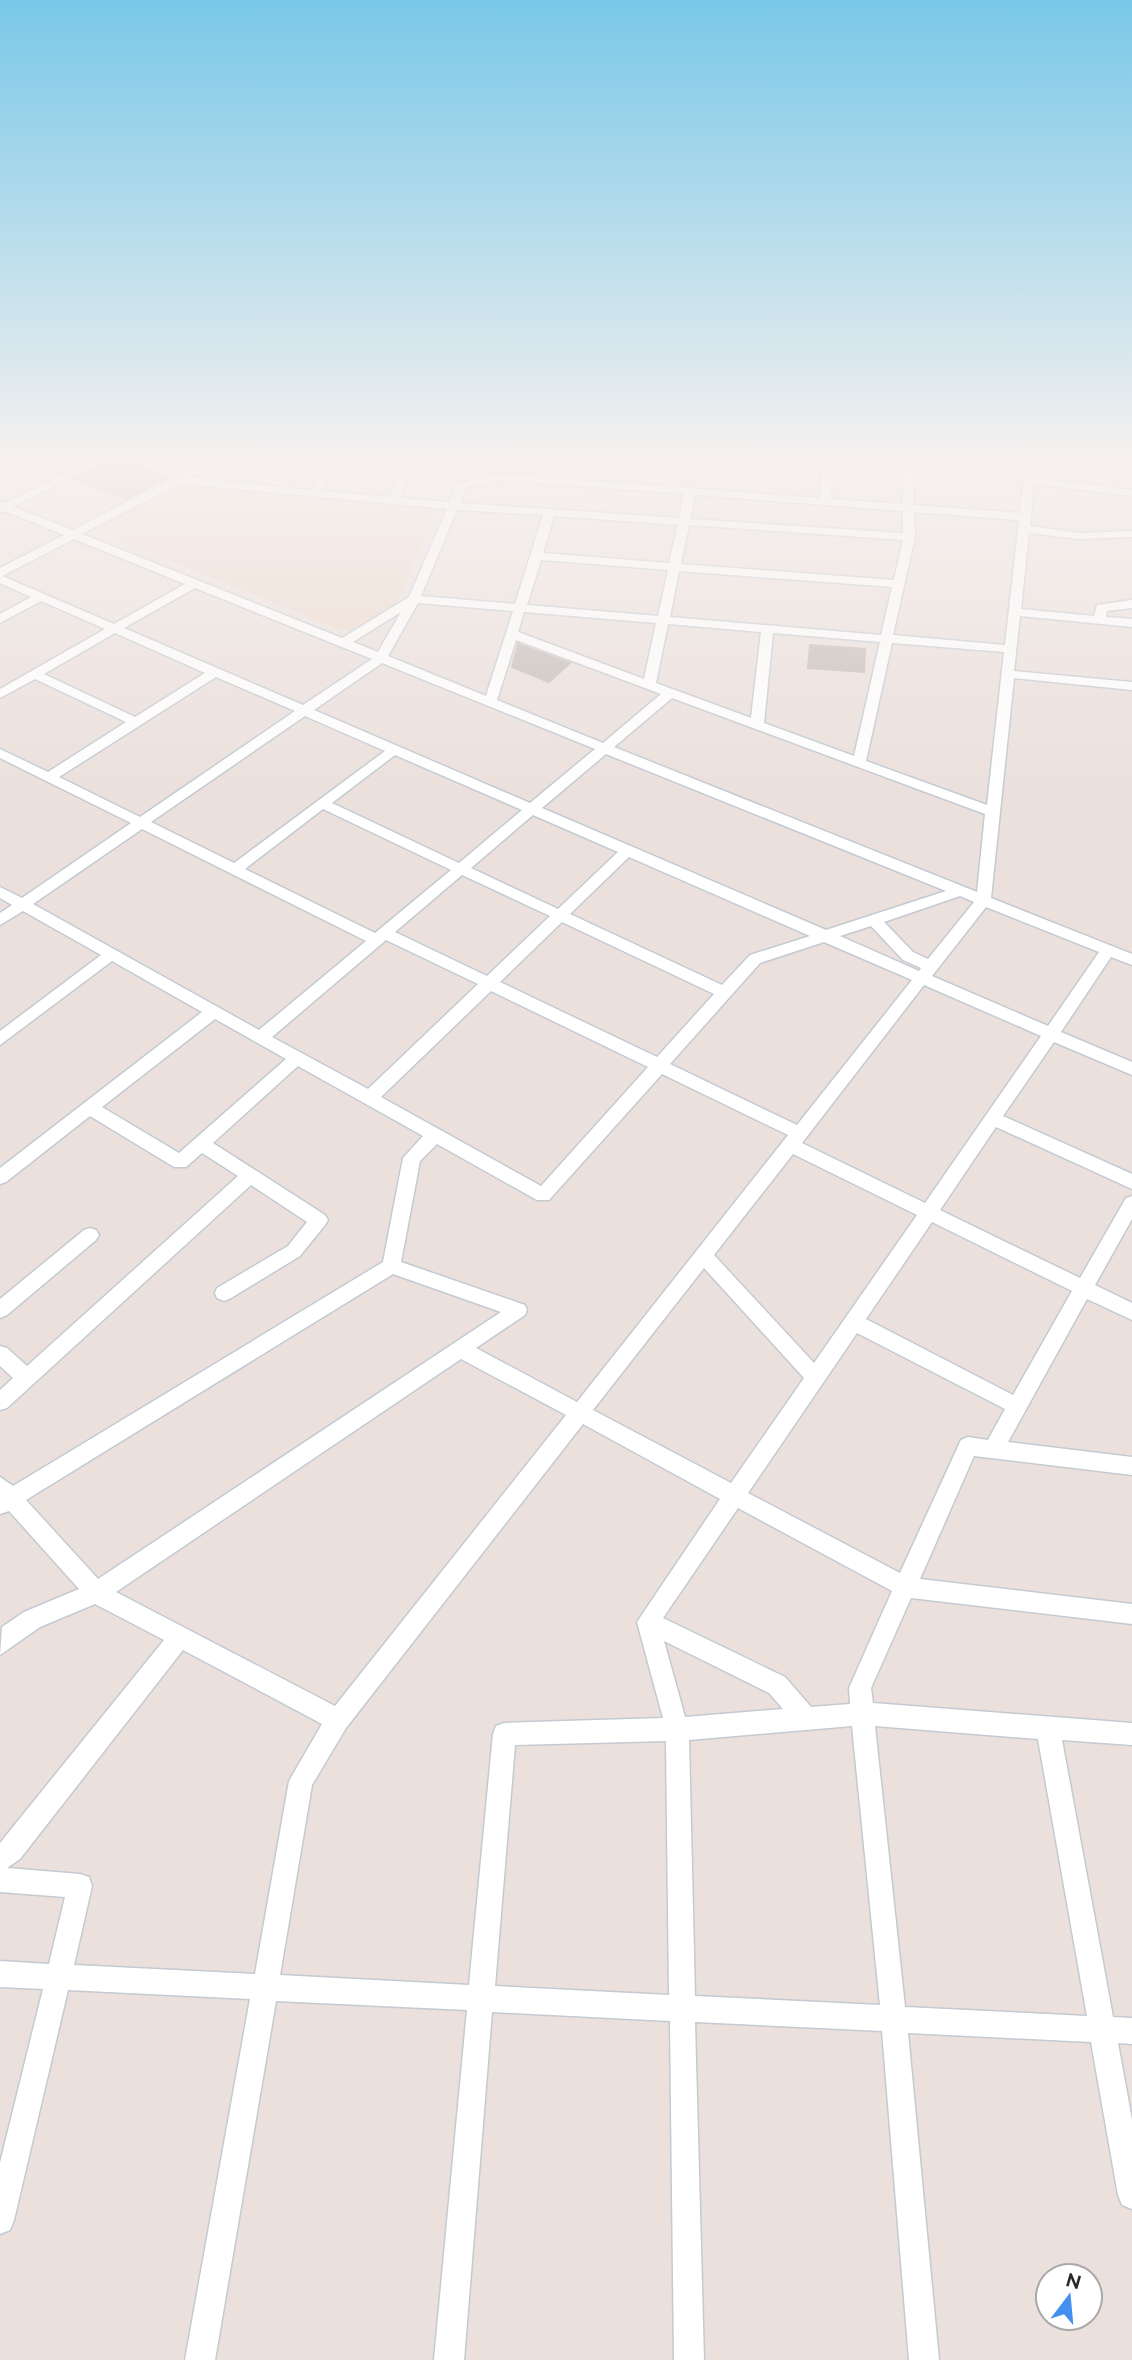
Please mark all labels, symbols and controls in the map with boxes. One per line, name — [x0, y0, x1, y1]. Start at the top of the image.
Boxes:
north arrow — [1034, 2262, 1104, 2332]
text: N — [1064, 2268, 1084, 2293]

